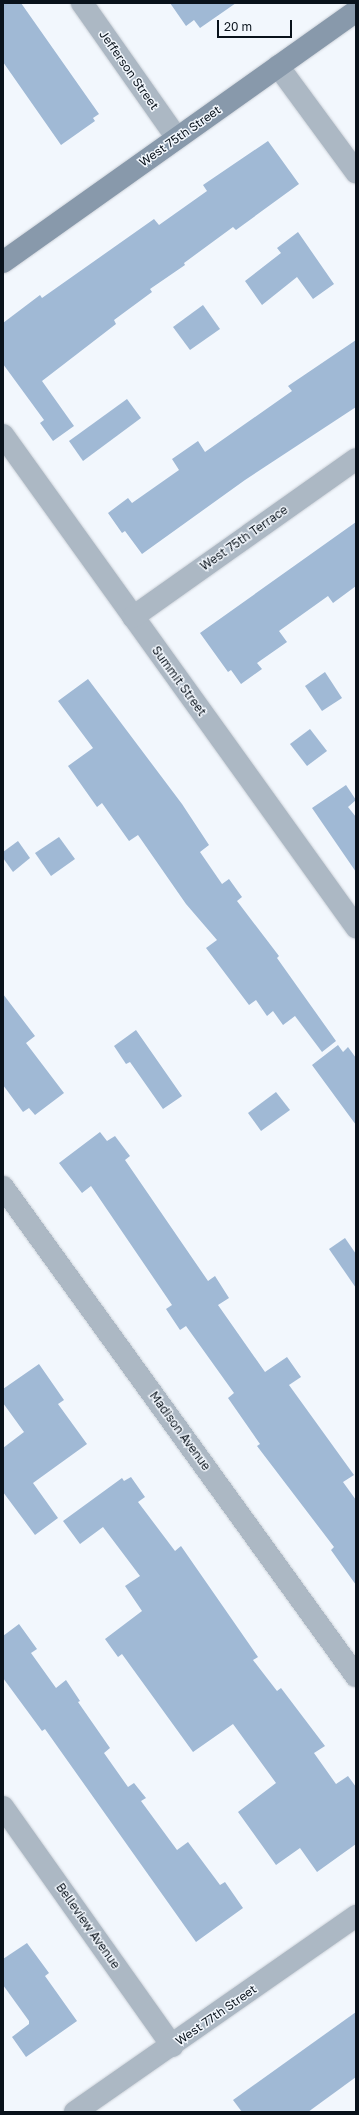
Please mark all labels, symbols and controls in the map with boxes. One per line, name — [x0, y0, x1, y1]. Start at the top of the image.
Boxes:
scale bar — [219, 12, 294, 38]
text: 20 m — [224, 19, 252, 34]
street label: Jefferson Street — [96, 28, 162, 112]
street label: West 75th Street — [136, 103, 224, 169]
street label: West 75th Terrace — [197, 502, 291, 574]
street label: Summit Street — [149, 643, 209, 719]
street label: Madison Avenue — [147, 1389, 213, 1473]
street label: Belleview Avenue — [53, 1880, 123, 1972]
street label: West 77th Street — [173, 1982, 259, 2048]

